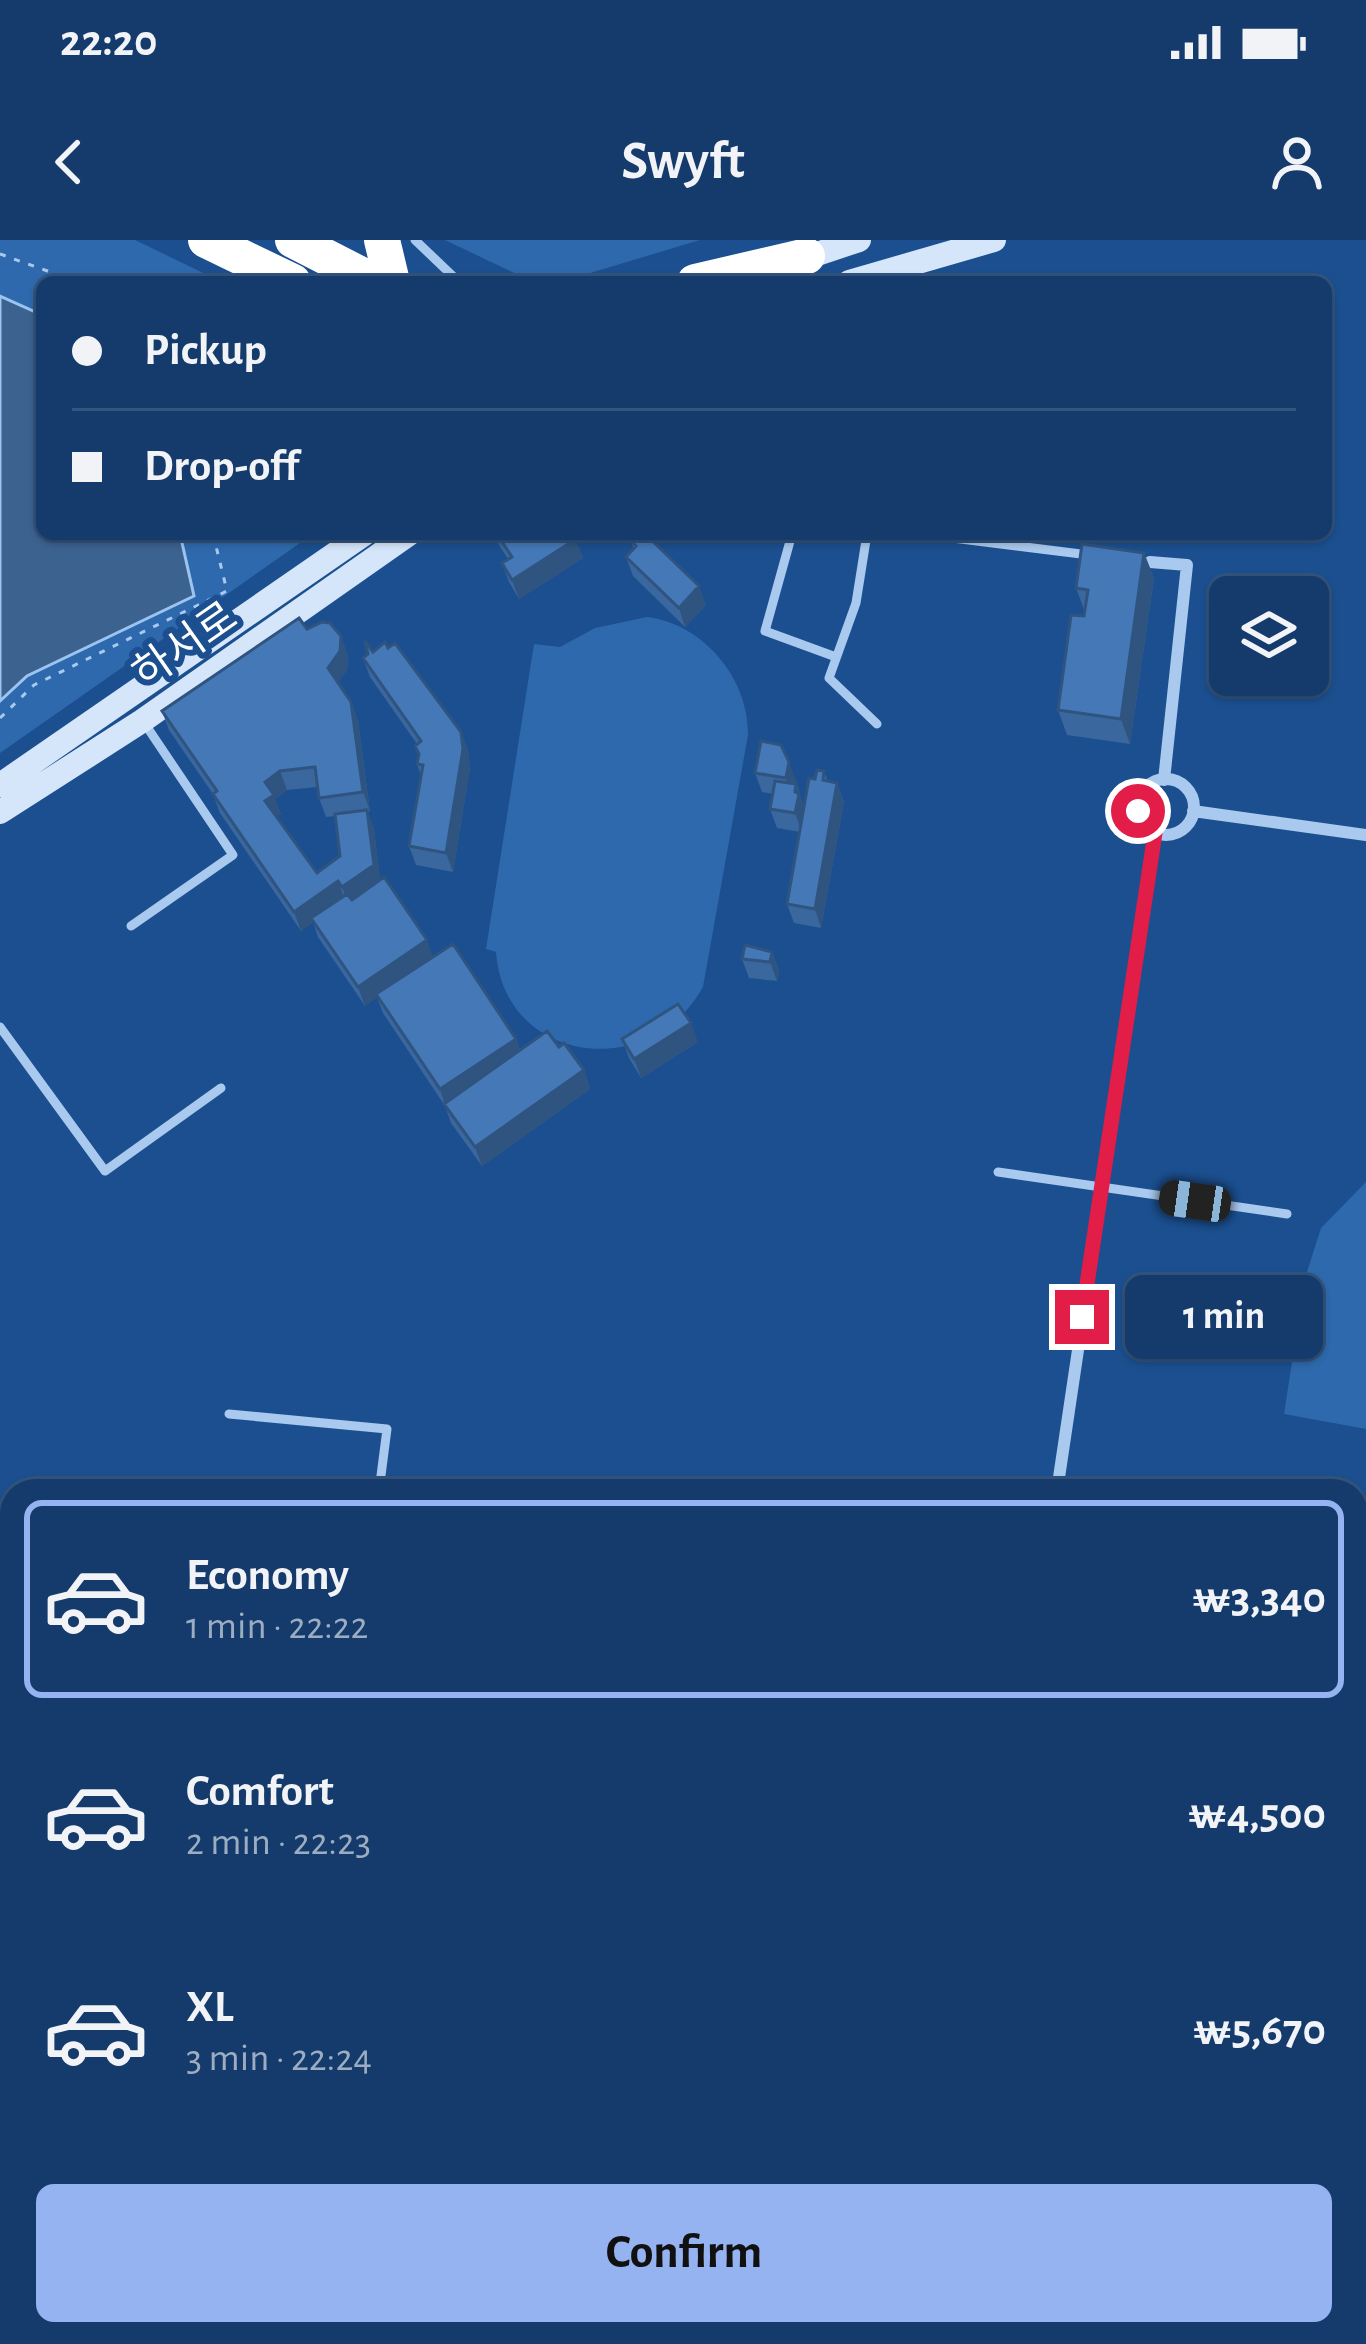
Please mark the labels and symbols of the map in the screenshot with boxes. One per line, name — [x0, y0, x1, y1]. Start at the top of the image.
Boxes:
street label: 하서로 — [125, 594, 245, 696]
route start — [1111, 784, 1165, 838]
car — [1157, 1178, 1233, 1224]
callout: 1 min — [1124, 1275, 1322, 1359]
route end — [1055, 1290, 1109, 1344]

